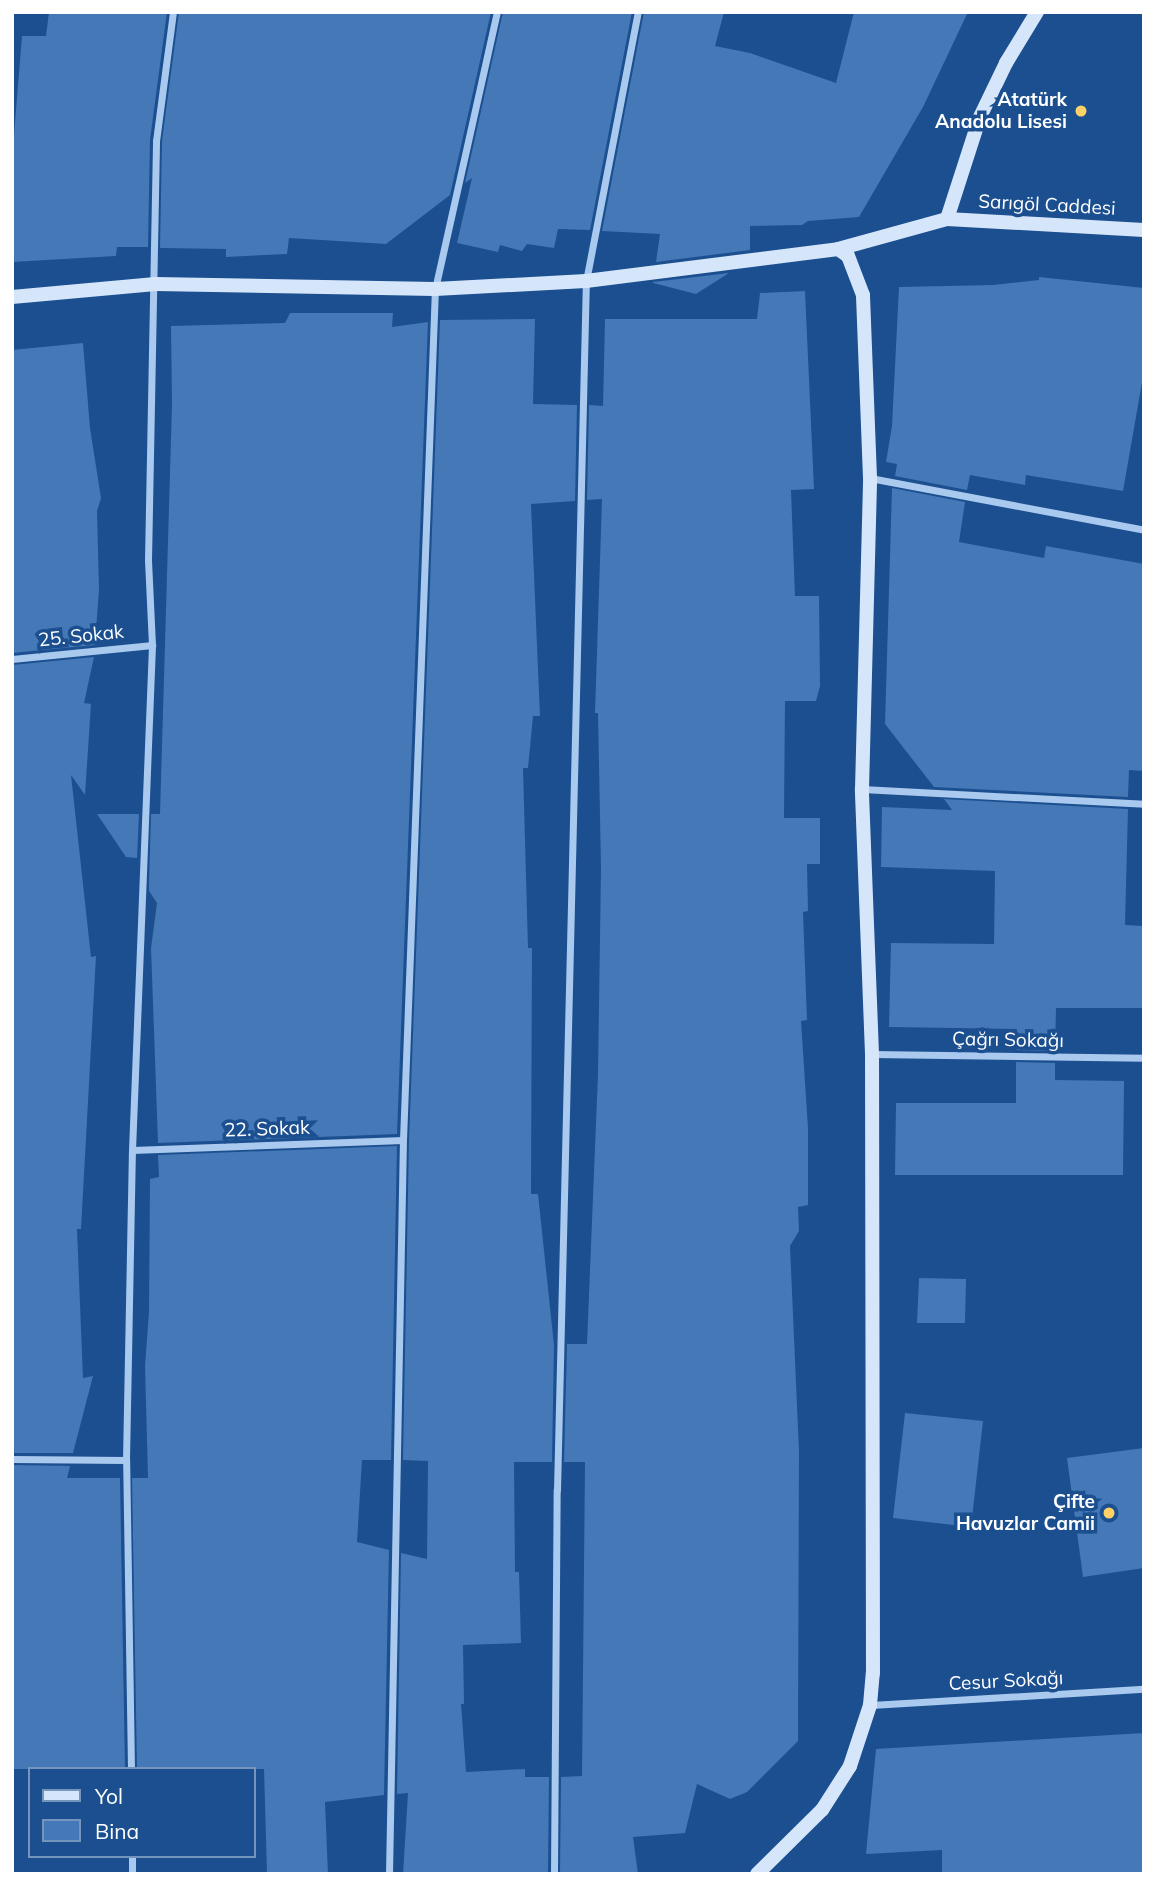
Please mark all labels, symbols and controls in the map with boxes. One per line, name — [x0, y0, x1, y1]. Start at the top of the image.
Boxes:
place label: Atatürk Anadolu Lisesi — [935, 89, 1067, 133]
marker: Atatürk Anadolu Lisesi — [1073, 103, 1089, 119]
street label: Sarıgöl Caddesi — [978, 190, 1116, 220]
street label: 25. Sokak — [37, 620, 125, 652]
street label: Çağrı Sokağı — [952, 1028, 1064, 1052]
street label: 22. Sokak — [224, 1116, 310, 1142]
place label: Çifte Havuzlar Camii — [956, 1491, 1095, 1535]
marker: Çifte Havuzlar Camii — [1101, 1505, 1117, 1521]
street label: Cesur Sokağı — [948, 1667, 1064, 1695]
legend — [28, 1767, 256, 1858]
text: Yol — [95, 1783, 123, 1809]
text: Bina — [95, 1818, 139, 1844]

